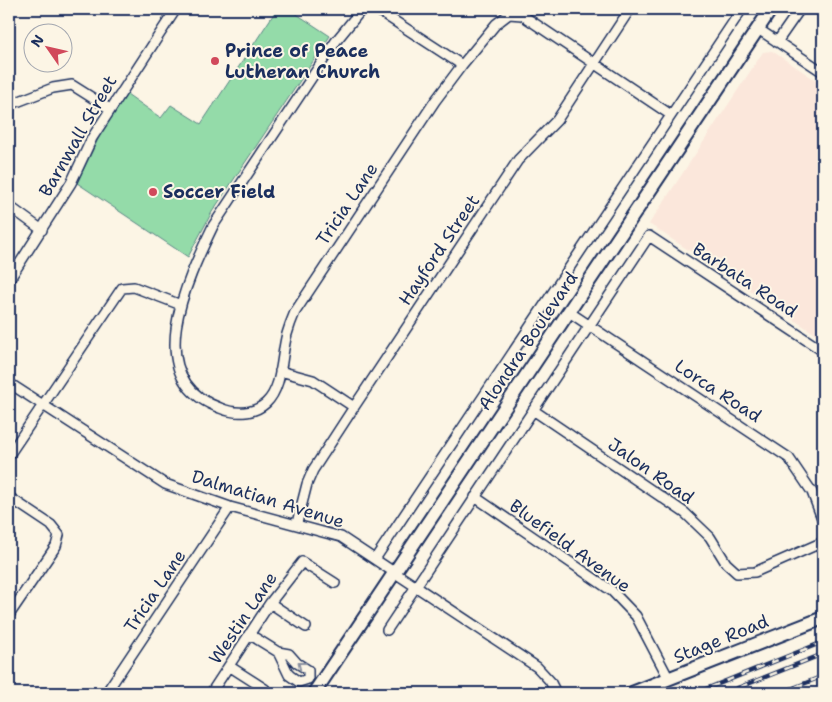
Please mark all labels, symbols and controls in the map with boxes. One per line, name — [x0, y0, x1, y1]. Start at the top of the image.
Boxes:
north arrow — [22, 22, 72, 72]
text: N — [27, 31, 48, 50]
place label: Prince of Peace Lutheran Church — [225, 39, 380, 84]
marker: Prince of Peace Lutheran Church — [209, 55, 221, 67]
street label: Barnwall Street — [34, 71, 123, 201]
street label: Tricia Lane — [311, 158, 383, 250]
place label: Soccer Field — [163, 180, 275, 204]
marker: Soccer Field — [147, 186, 159, 198]
street label: Hayford Street — [393, 190, 485, 310]
street label: Barbata Road — [688, 237, 802, 323]
street label: Alondra Boulevard — [473, 267, 583, 415]
street label: Lorca Road — [670, 354, 766, 428]
street label: Jalon Road — [603, 432, 699, 510]
street label: Dalmatian Avenue — [189, 464, 347, 534]
street label: Bluefield Avenue — [505, 494, 635, 598]
street label: Tricia Lane — [119, 545, 191, 637]
street label: Westin Lane — [203, 567, 283, 669]
street label: Stage Road — [670, 609, 772, 669]
one-way arrow — [298, 662, 307, 671]

